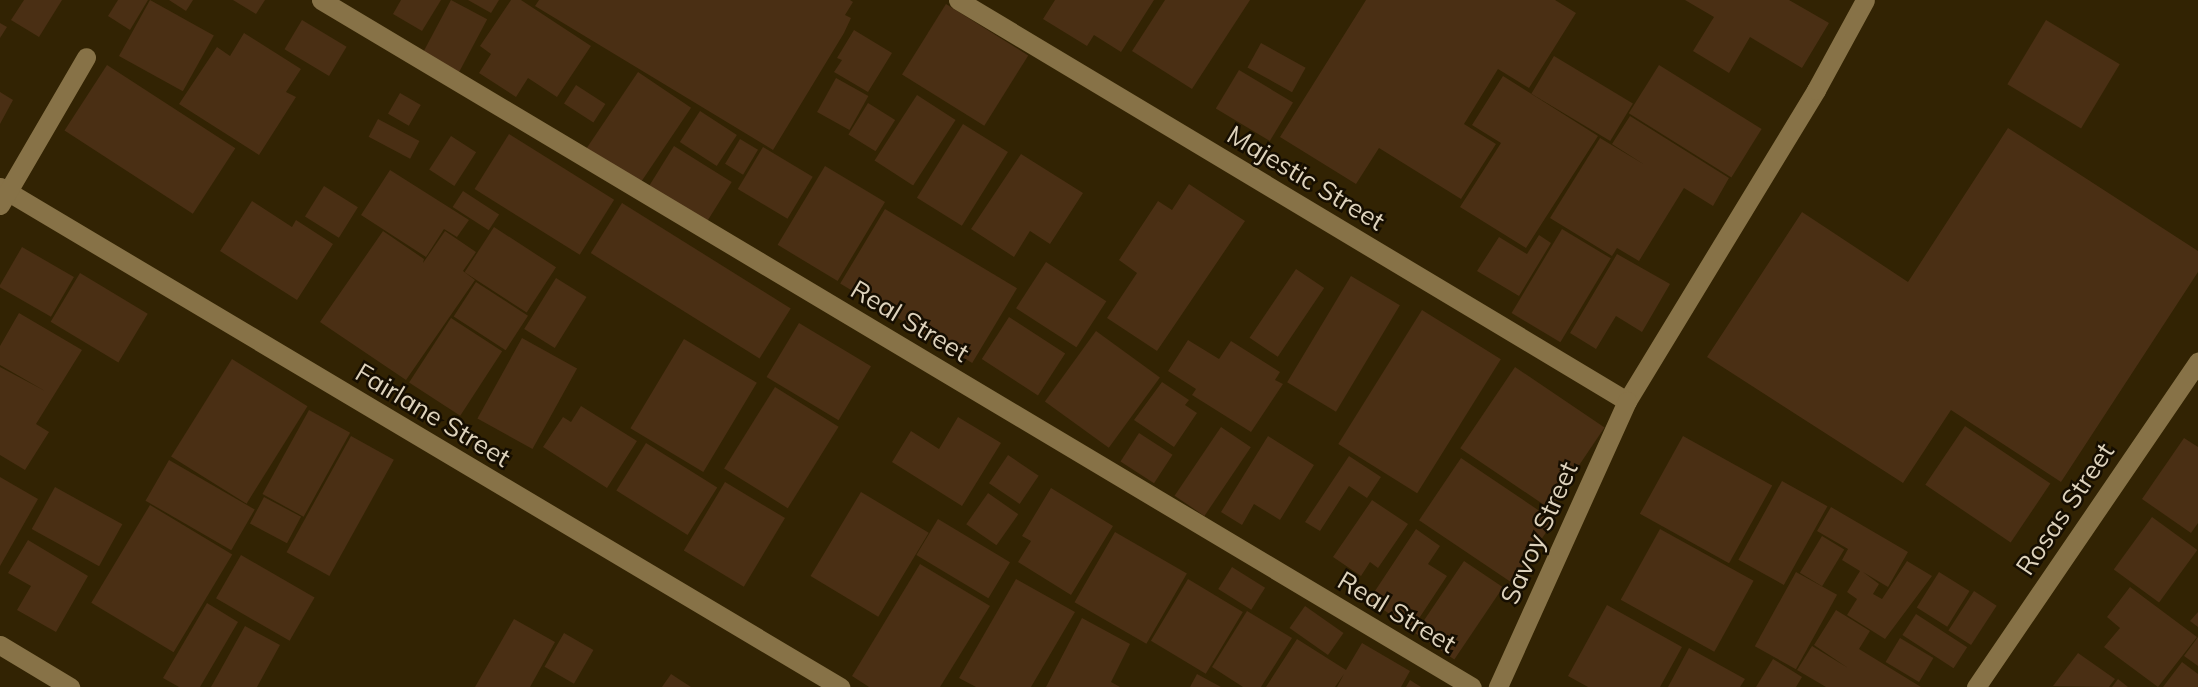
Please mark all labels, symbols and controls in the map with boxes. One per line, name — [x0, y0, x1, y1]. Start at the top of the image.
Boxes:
street label: Majestic Street — [1222, 119, 1390, 237]
street label: Real Street — [845, 274, 975, 368]
street label: Fairlane Street — [350, 357, 516, 473]
street label: Rosas Street — [2009, 437, 2121, 581]
street label: Savoy Street — [1494, 457, 1584, 609]
street label: Real Street — [1332, 565, 1462, 659]

